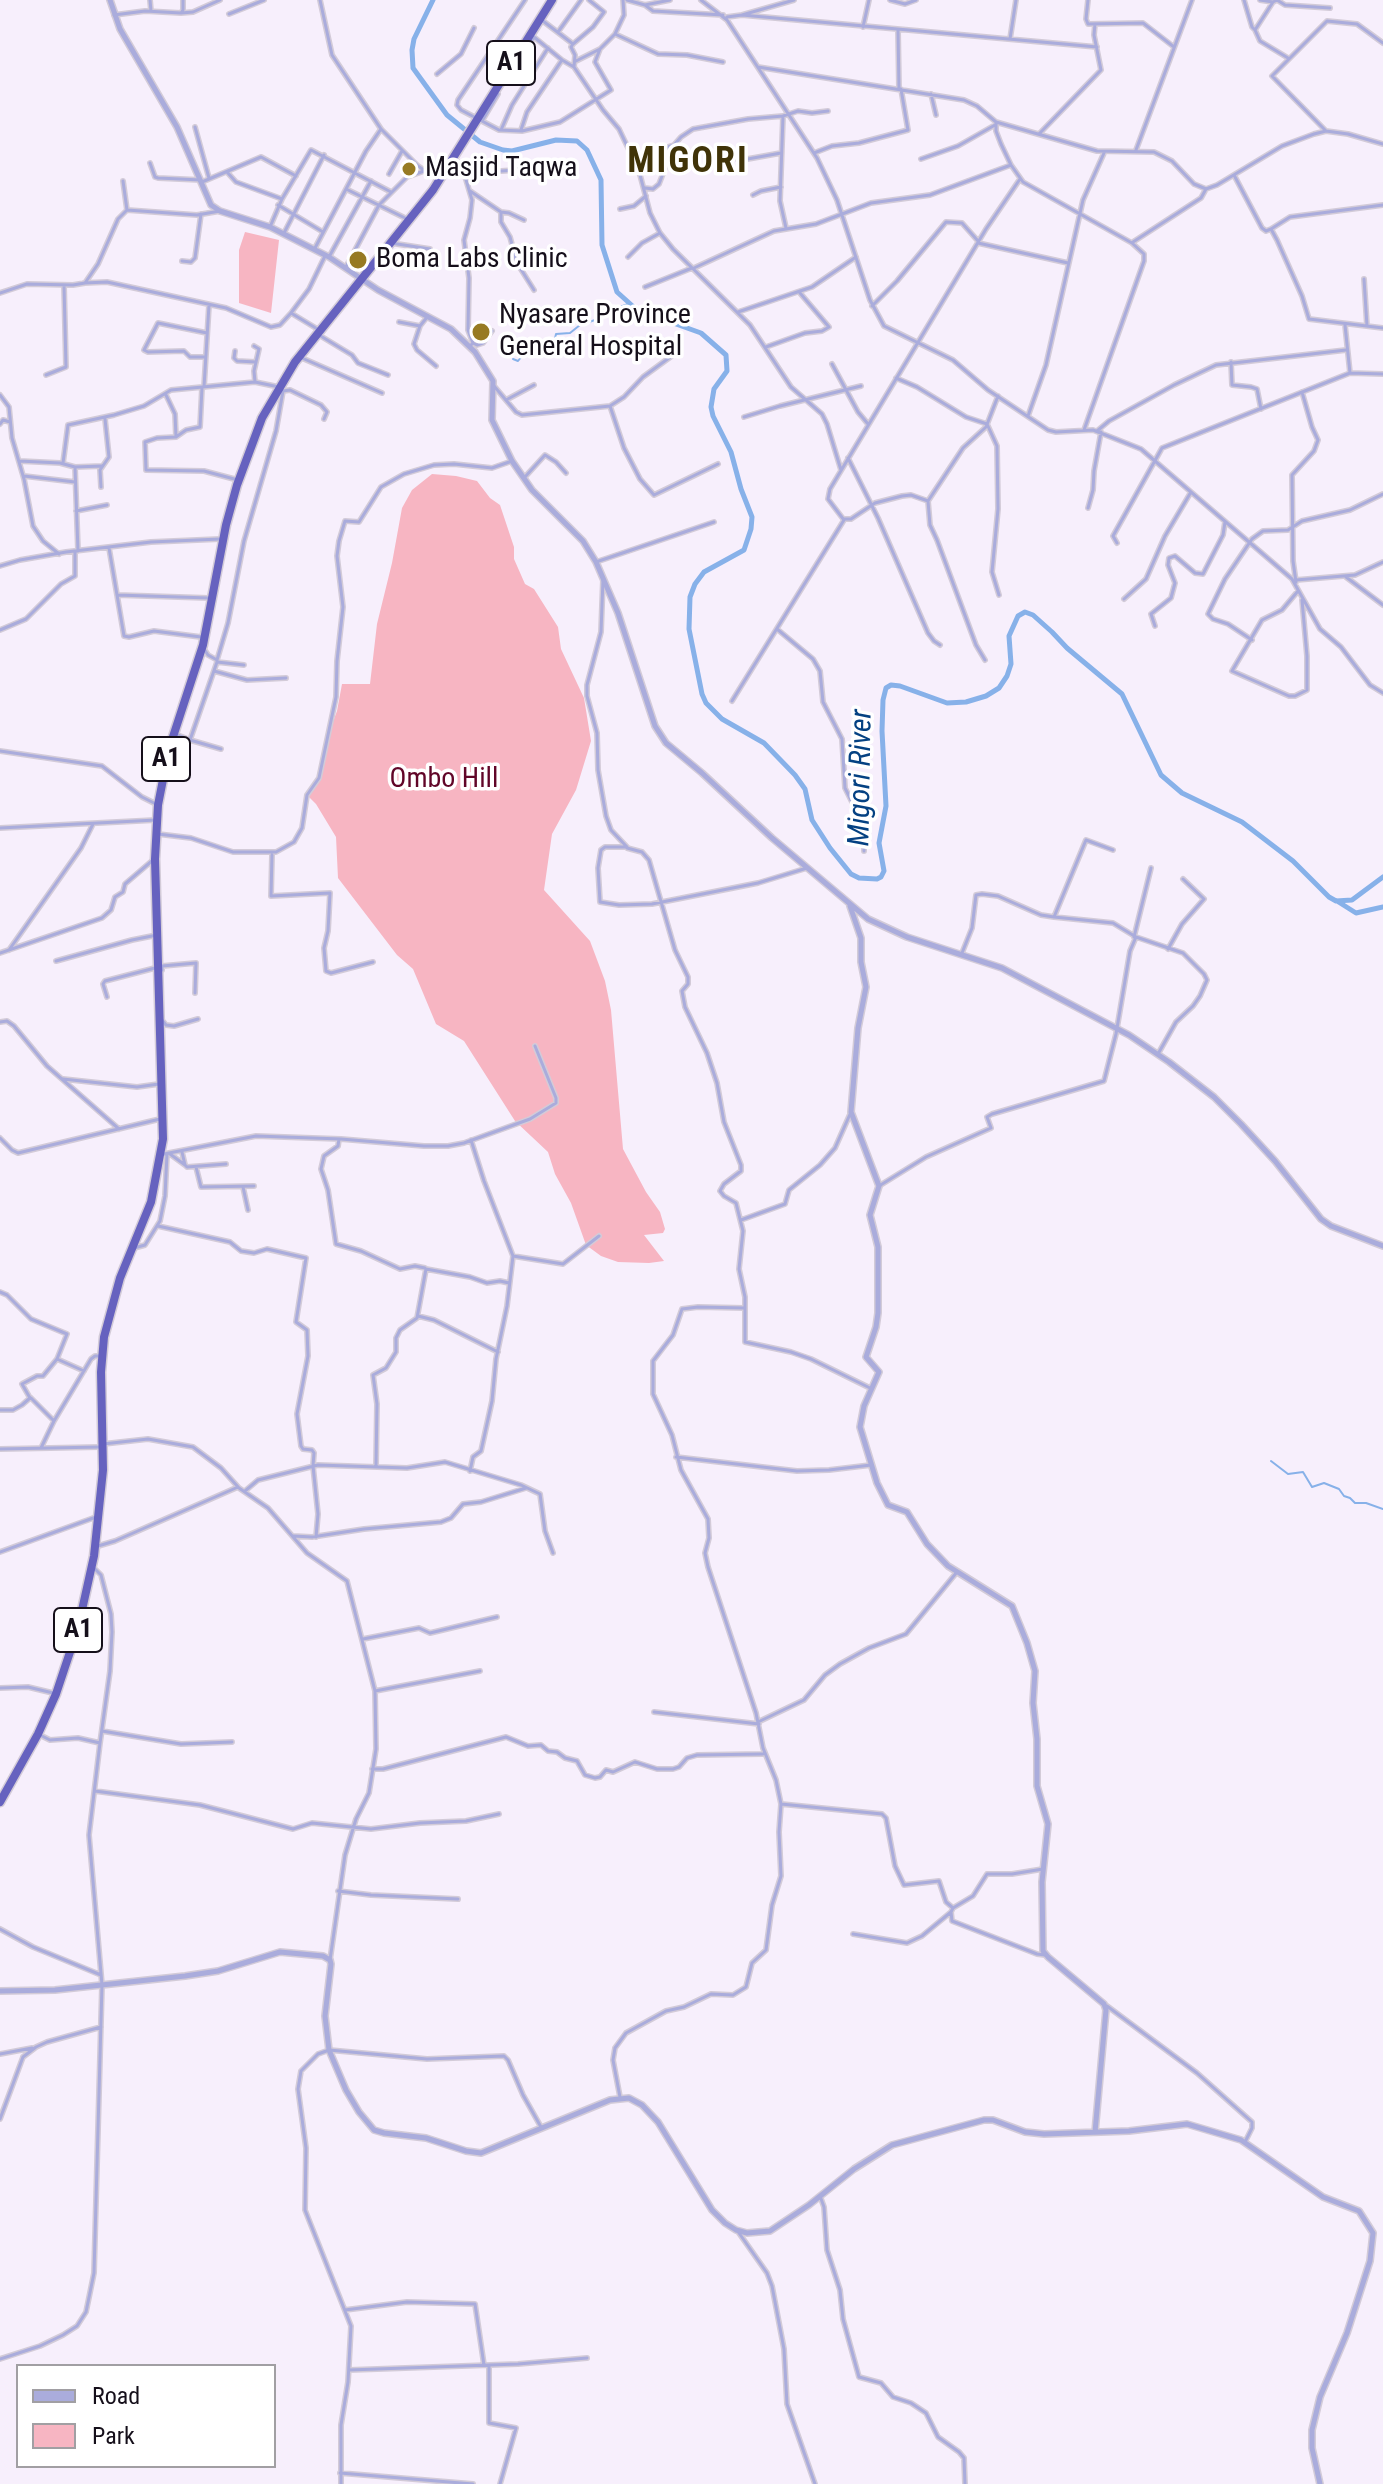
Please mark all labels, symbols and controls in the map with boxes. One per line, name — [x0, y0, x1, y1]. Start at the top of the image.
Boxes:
road number: A1 — [487, 41, 535, 85]
district label: MIGORI — [627, 141, 749, 185]
place label: Masjid Taqwa — [425, 152, 577, 186]
marker: Masjid Taqwa — [400, 160, 418, 178]
place label: Boma Labs Clinic — [376, 243, 568, 277]
marker: Boma Labs Clinic — [347, 249, 369, 271]
place label: Nyasare Province General Hospital — [499, 299, 691, 365]
marker: Nyasare Province General Hospital — [470, 321, 492, 343]
water label: Migori River — [843, 709, 881, 847]
road number: A1 — [142, 737, 190, 781]
park label: Ombo Hill — [390, 763, 498, 797]
road number: A1 — [54, 1608, 102, 1652]
legend — [16, 2364, 276, 2468]
text: Road — [92, 2382, 140, 2410]
text: Park — [92, 2422, 135, 2450]

